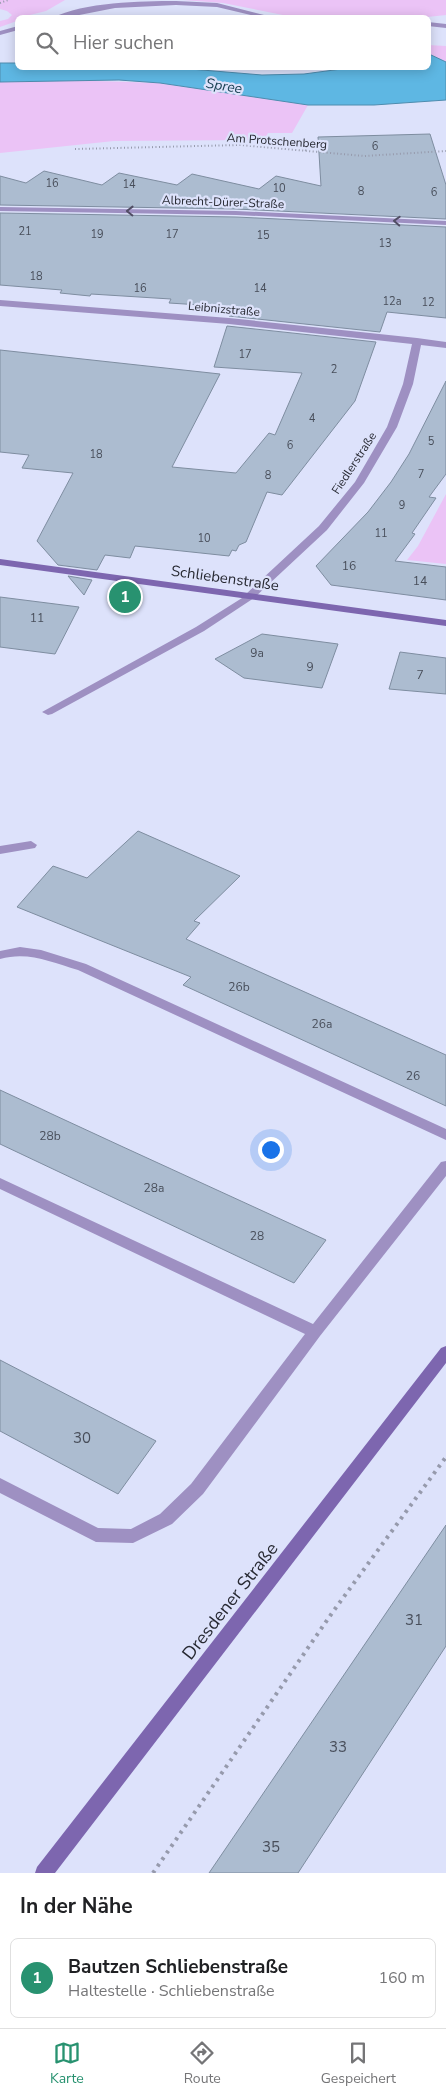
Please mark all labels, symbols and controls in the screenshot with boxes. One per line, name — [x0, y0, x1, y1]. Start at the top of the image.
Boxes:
search box — [15, 15, 431, 70]
icon: search — [33, 29, 61, 57]
text: Hier suchen — [73, 30, 174, 56]
water label: Spree — [204, 74, 244, 98]
street label: Am Protschenberg — [226, 130, 328, 152]
house number: 6 — [372, 139, 379, 154]
house number: 16 — [45, 176, 59, 191]
house number: 14 — [122, 177, 136, 192]
house number: 10 — [272, 181, 286, 196]
house number: 8 — [358, 184, 365, 199]
house number: 6 — [431, 185, 438, 200]
street label: Albrecht-Dürer-Straße — [162, 192, 284, 212]
one-way arrow — [126, 206, 134, 216]
one-way arrow — [393, 215, 401, 226]
house number: 21 — [18, 224, 32, 239]
house number: 19 — [90, 227, 104, 242]
house number: 17 — [165, 227, 179, 242]
house number: 15 — [256, 228, 270, 243]
house number: 13 — [378, 236, 392, 251]
house number: 18 — [29, 269, 43, 284]
house number: 16 — [133, 281, 147, 296]
house number: 14 — [253, 281, 267, 296]
house number: 12a — [382, 294, 402, 309]
house number: 12 — [421, 295, 435, 310]
street label: Leibnizstraße — [187, 298, 261, 320]
house number: 17 — [238, 347, 252, 362]
house number: 2 — [331, 362, 337, 377]
house number: 4 — [309, 411, 316, 426]
street label: Fiedlerstraße — [328, 429, 380, 497]
house number: 5 — [428, 434, 435, 449]
house number: 6 — [287, 438, 294, 453]
house number: 18 — [89, 447, 103, 462]
house number: 7 — [418, 467, 424, 482]
house number: 8 — [265, 468, 272, 483]
house number: 9 — [399, 498, 405, 513]
house number: 11 — [374, 526, 388, 541]
house number: 10 — [197, 531, 211, 546]
house number: 16 — [342, 558, 356, 574]
street label: Schliebenstraße — [170, 561, 280, 595]
house number: 14 — [413, 573, 427, 589]
pin: 1 — [109, 578, 141, 616]
house number: 11 — [30, 610, 44, 626]
house number: 9a — [250, 645, 264, 661]
house number: 9 — [306, 659, 314, 675]
house number: 7 — [416, 667, 424, 683]
house number: 26b — [228, 979, 250, 995]
house number: 26a — [312, 1016, 332, 1032]
house number: 26 — [406, 1068, 420, 1084]
house number: 28b — [39, 1128, 61, 1144]
your location — [258, 1137, 284, 1163]
house number: 28a — [144, 1180, 164, 1196]
house number: 28 — [250, 1228, 264, 1244]
house number: 30 — [73, 1428, 91, 1448]
street label: Dresdener Straße — [177, 1537, 283, 1665]
house number: 31 — [405, 1610, 423, 1630]
house number: 33 — [329, 1737, 347, 1757]
house number: 35 — [262, 1837, 280, 1857]
text: In der Nähe — [20, 1892, 133, 1920]
text: Bautzen Schliebenstraße — [68, 1954, 288, 1980]
text: 1 — [32, 1967, 42, 1989]
text: 160 m — [378, 1967, 425, 1989]
text: Haltestelle · Schliebenstraße — [68, 1980, 275, 2002]
tab: Karte — [50, 2039, 84, 2088]
tab: Route — [184, 2039, 221, 2088]
tab: Gespeichert — [321, 2039, 396, 2088]

